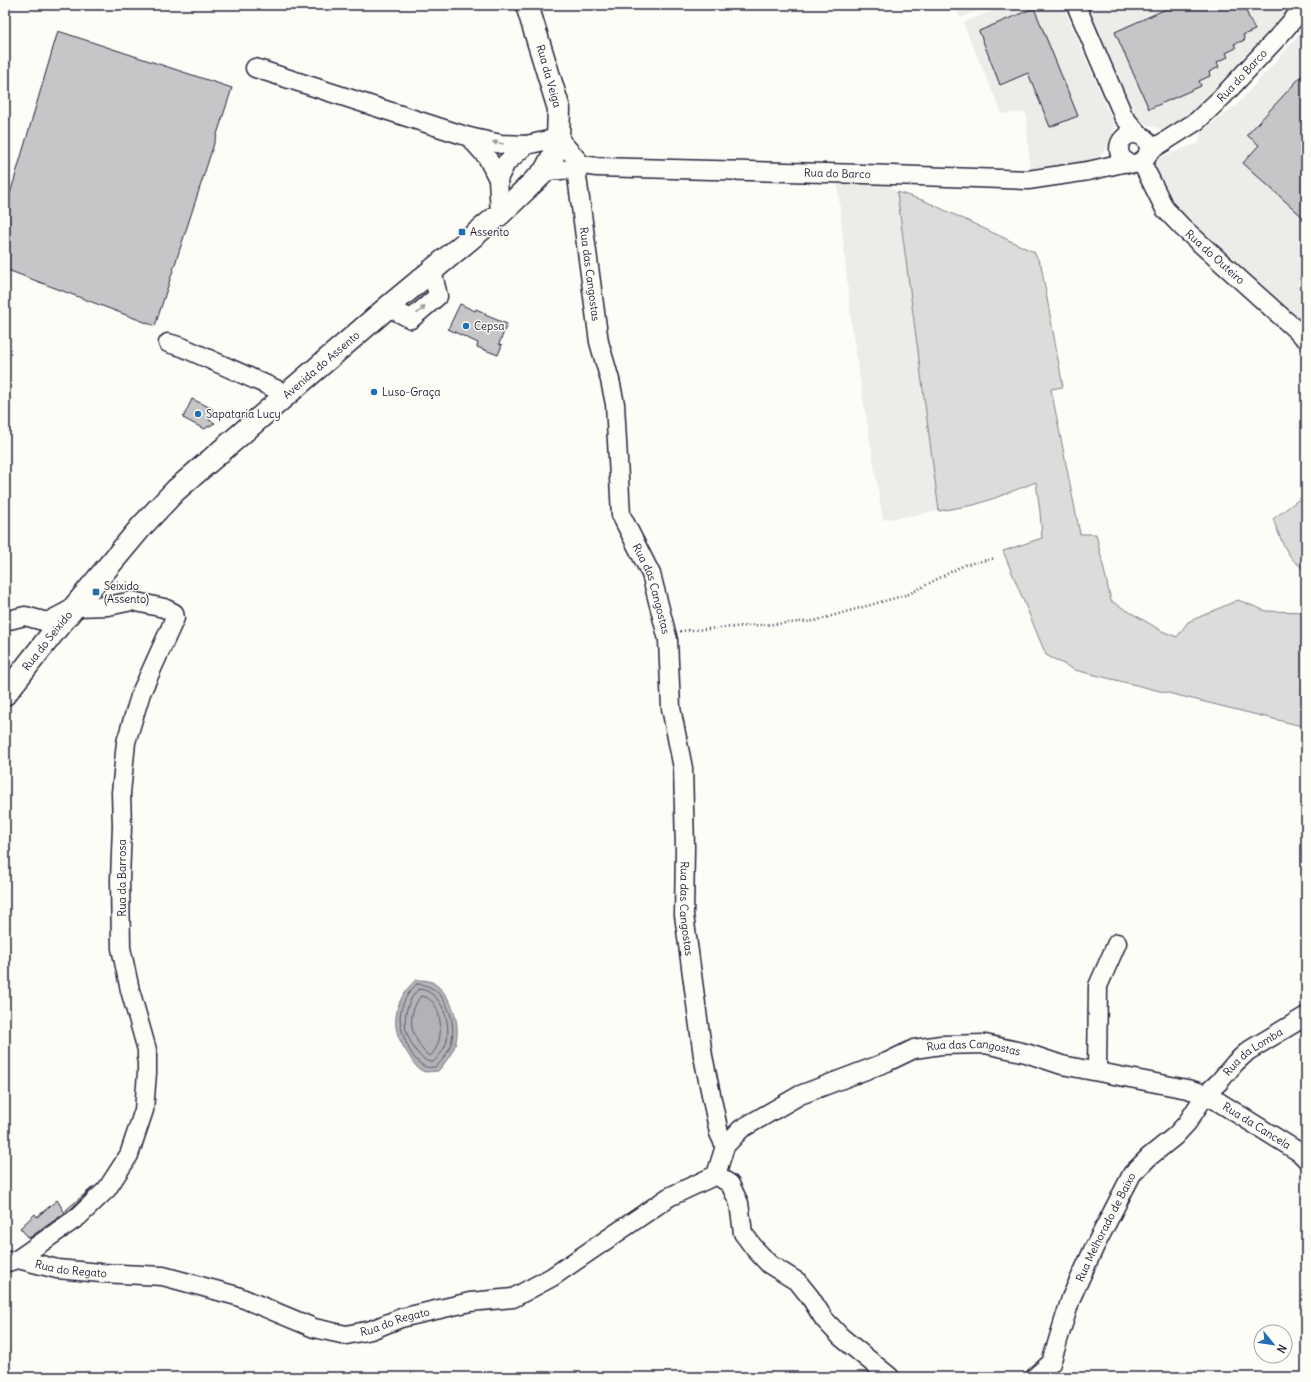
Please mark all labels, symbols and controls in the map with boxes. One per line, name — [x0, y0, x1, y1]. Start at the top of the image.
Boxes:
street label: Rua da Veiga — [533, 43, 565, 109]
street label: Rua do Barco — [1214, 46, 1270, 105]
one-way arrow — [491, 140, 504, 146]
street label: Rua do Barco — [804, 165, 871, 181]
place label: Assento — [470, 225, 509, 239]
street label: Rua das Cangostas — [577, 226, 603, 322]
marker: Assento — [457, 227, 467, 237]
street label: Rua do Outeiro — [1183, 227, 1248, 287]
one-way arrow — [416, 306, 426, 315]
place label: Cepsa — [474, 319, 504, 333]
marker: Cepsa — [461, 321, 471, 331]
street label: Avenida do Assento — [280, 328, 362, 402]
place label: Luso-Graça — [382, 385, 441, 399]
marker: Luso-Graça — [369, 387, 379, 397]
place label: Sapataria Lucy — [206, 407, 281, 421]
marker: Sapataria Lucy — [193, 409, 203, 419]
street label: Rua das Cangostas — [630, 541, 673, 635]
place label: Seixido (Assento) — [104, 579, 149, 606]
marker: Seixido (Assento) — [91, 587, 101, 597]
street label: Rua do Seixido — [19, 608, 75, 673]
street label: Rua da Barrosa — [115, 839, 129, 917]
street label: Rua das Cangostas — [677, 861, 696, 957]
street label: Rua da Lomba — [1220, 1025, 1285, 1079]
street label: Rua das Cangostas — [926, 1037, 1022, 1059]
street label: Rua da Cancela — [1220, 1099, 1293, 1152]
street label: Rua Melhorado de Baixo — [1072, 1170, 1139, 1284]
street label: Rua do Regato — [33, 1257, 107, 1280]
street label: Rua do Regato — [359, 1305, 431, 1339]
north arrow — [1253, 1324, 1293, 1364]
text: N — [1274, 1342, 1290, 1356]

